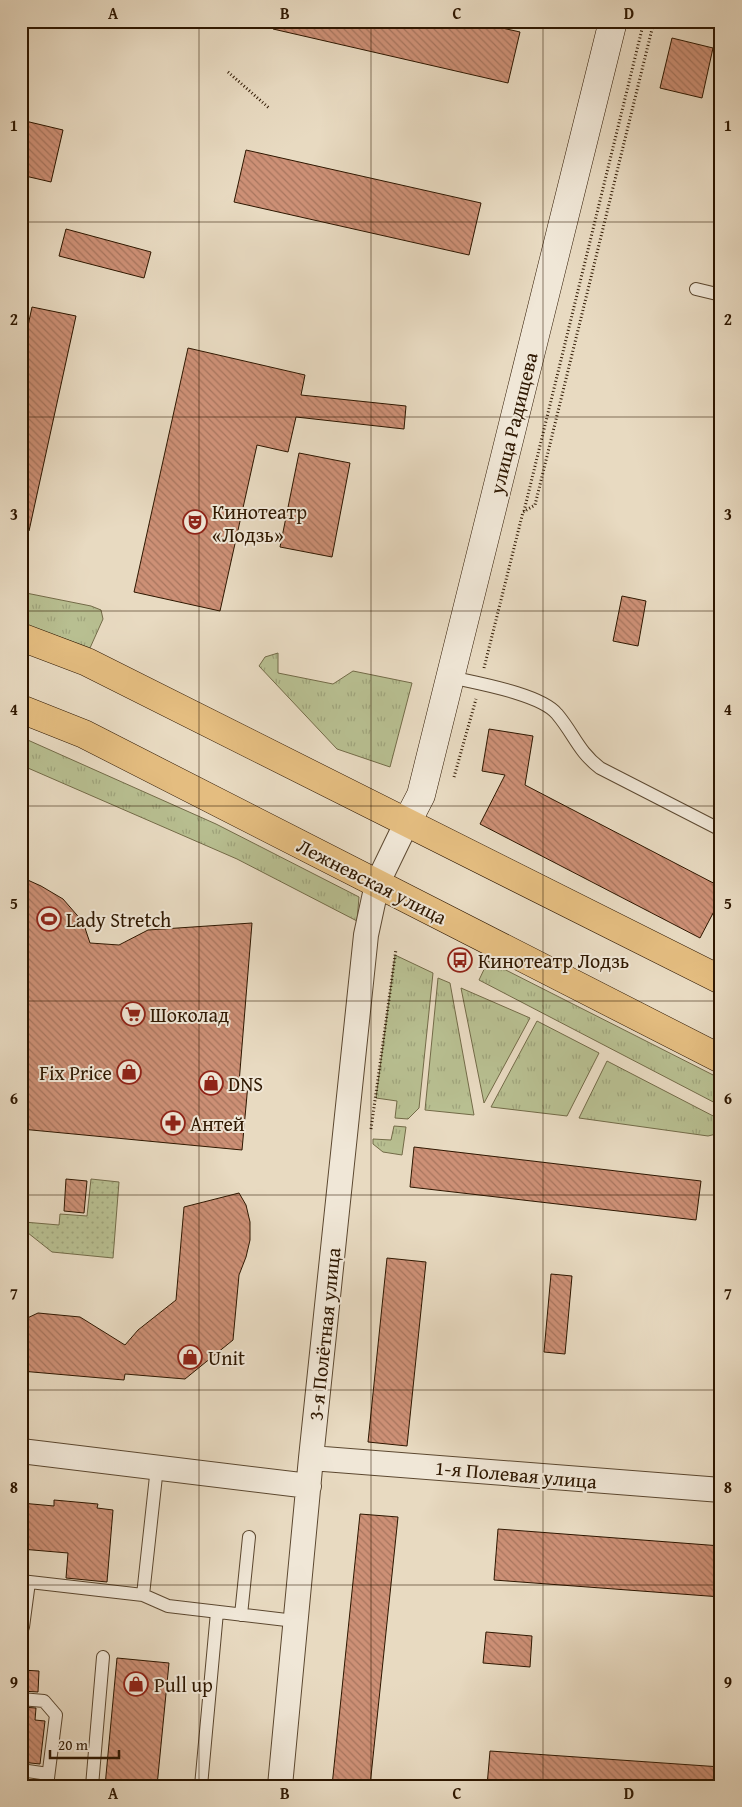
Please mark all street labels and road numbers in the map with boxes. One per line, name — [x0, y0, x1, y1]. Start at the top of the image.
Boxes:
street label: улица Радищева — [481, 348, 545, 498]
street label: Лежневская улица — [292, 831, 452, 932]
street label: 3-я Полётная улица — [300, 1246, 348, 1422]
street label: 1-я Полевая улица — [434, 1452, 599, 1496]

